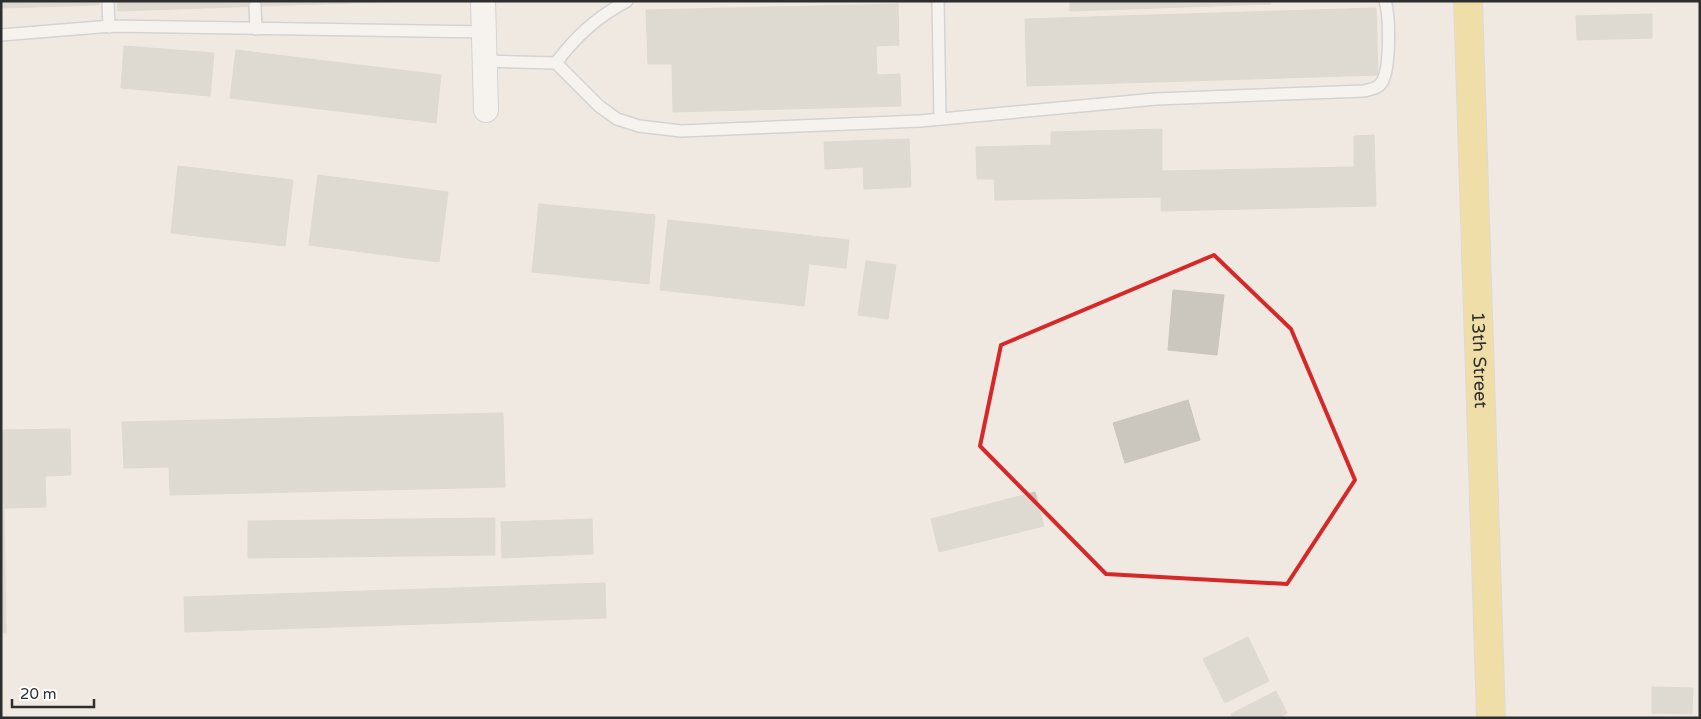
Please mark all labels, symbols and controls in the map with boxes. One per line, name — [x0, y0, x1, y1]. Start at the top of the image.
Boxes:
street label: 13th Street — [1467, 311, 1492, 409]
scale bar — [12, 676, 95, 708]
text: 20 m — [20, 685, 57, 703]

